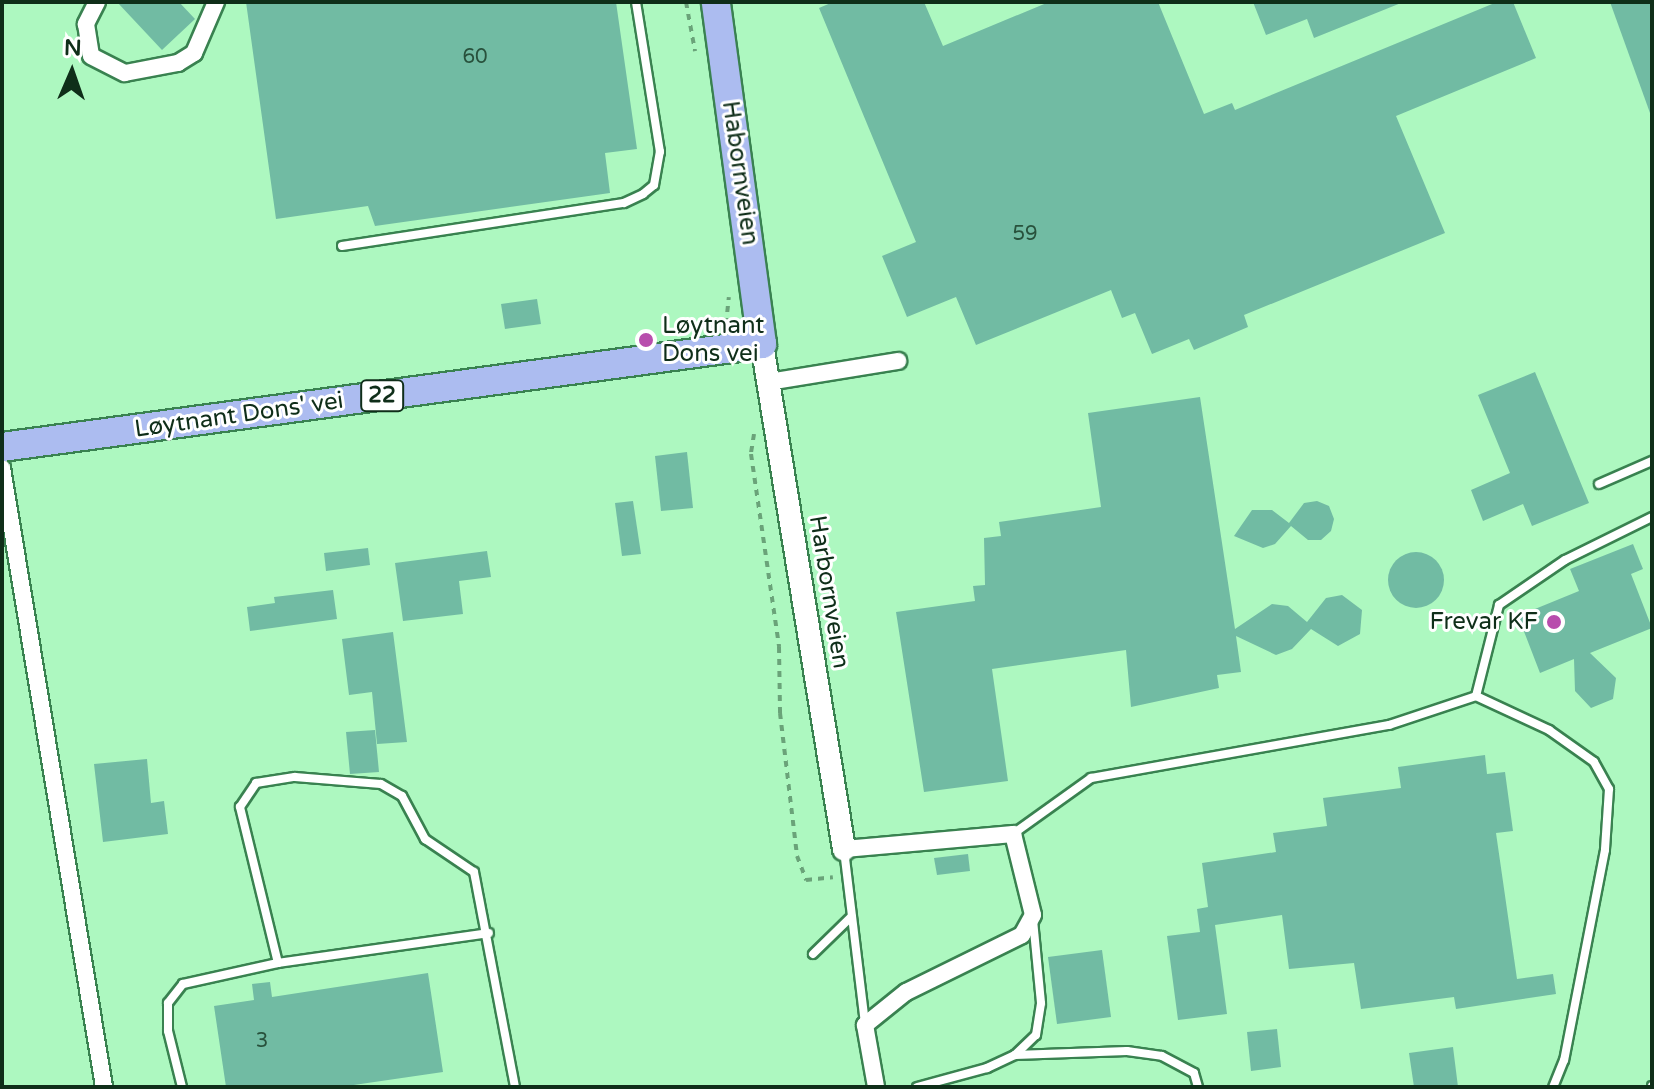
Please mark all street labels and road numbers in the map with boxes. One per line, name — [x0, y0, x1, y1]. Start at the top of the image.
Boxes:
street label: Habornveien — [716, 99, 764, 247]
road number: 22 — [360, 378, 404, 414]
street label: Løytnant Dons' vei — [133, 386, 345, 444]
street label: Harbornveien — [803, 513, 855, 671]

